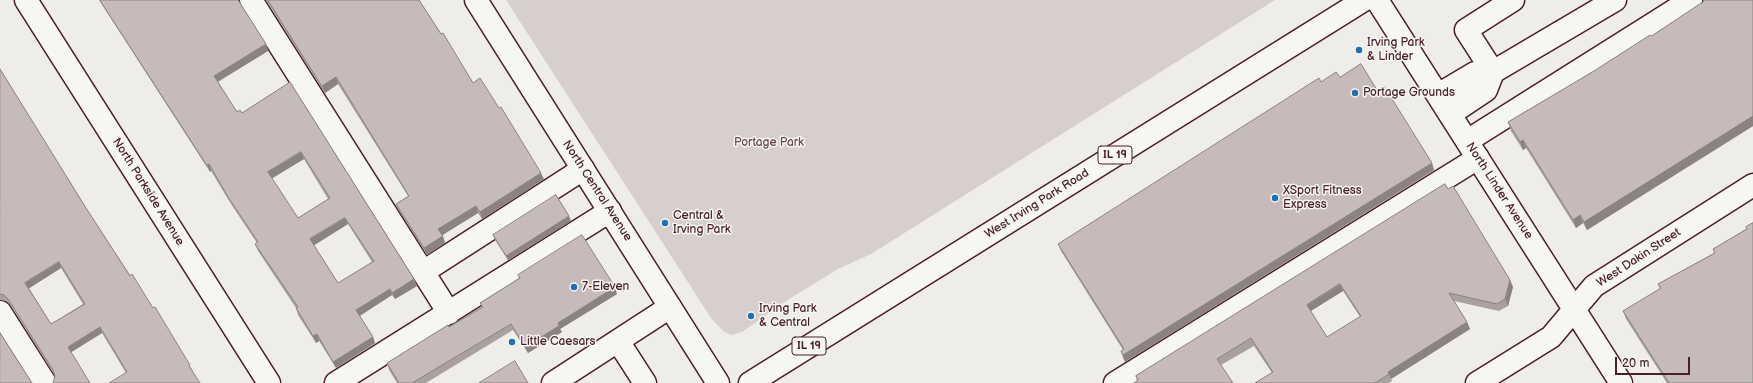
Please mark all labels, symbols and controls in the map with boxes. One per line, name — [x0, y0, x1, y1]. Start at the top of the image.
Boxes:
place label: Irving Park & Linder — [1367, 36, 1425, 64]
marker: Irving Park & Linder — [1354, 45, 1364, 55]
place label: Portage Grounds — [1363, 86, 1455, 100]
marker: Portage Grounds — [1350, 88, 1360, 98]
street label: North Parkside Avenue — [109, 136, 187, 248]
park label: Portage Park — [734, 136, 804, 150]
street label: North Central Avenue — [559, 138, 635, 244]
street label: North Linder Avenue — [1462, 140, 1536, 242]
road number: IL 19 — [1098, 146, 1132, 164]
street label: West Irving Park Road — [982, 166, 1092, 242]
place label: XSport Fitness Express — [1283, 184, 1362, 212]
marker: XSport Fitness Express — [1270, 193, 1280, 203]
place label: Central & Irving Park — [673, 209, 731, 237]
marker: Central & Irving Park — [660, 218, 670, 228]
street label: West Dakin Street — [1594, 225, 1684, 291]
place label: 7-Eleven — [582, 280, 629, 294]
marker: 7-Eleven — [569, 282, 579, 292]
place label: Irving Park & Central — [759, 302, 817, 330]
marker: Irving Park & Central — [746, 311, 756, 321]
place label: Little Caesars — [520, 335, 595, 349]
marker: Little Caesars — [507, 337, 517, 347]
road number: IL 19 — [792, 337, 826, 355]
scale bar — [1617, 349, 1692, 375]
text: 20 m — [1622, 356, 1649, 371]

